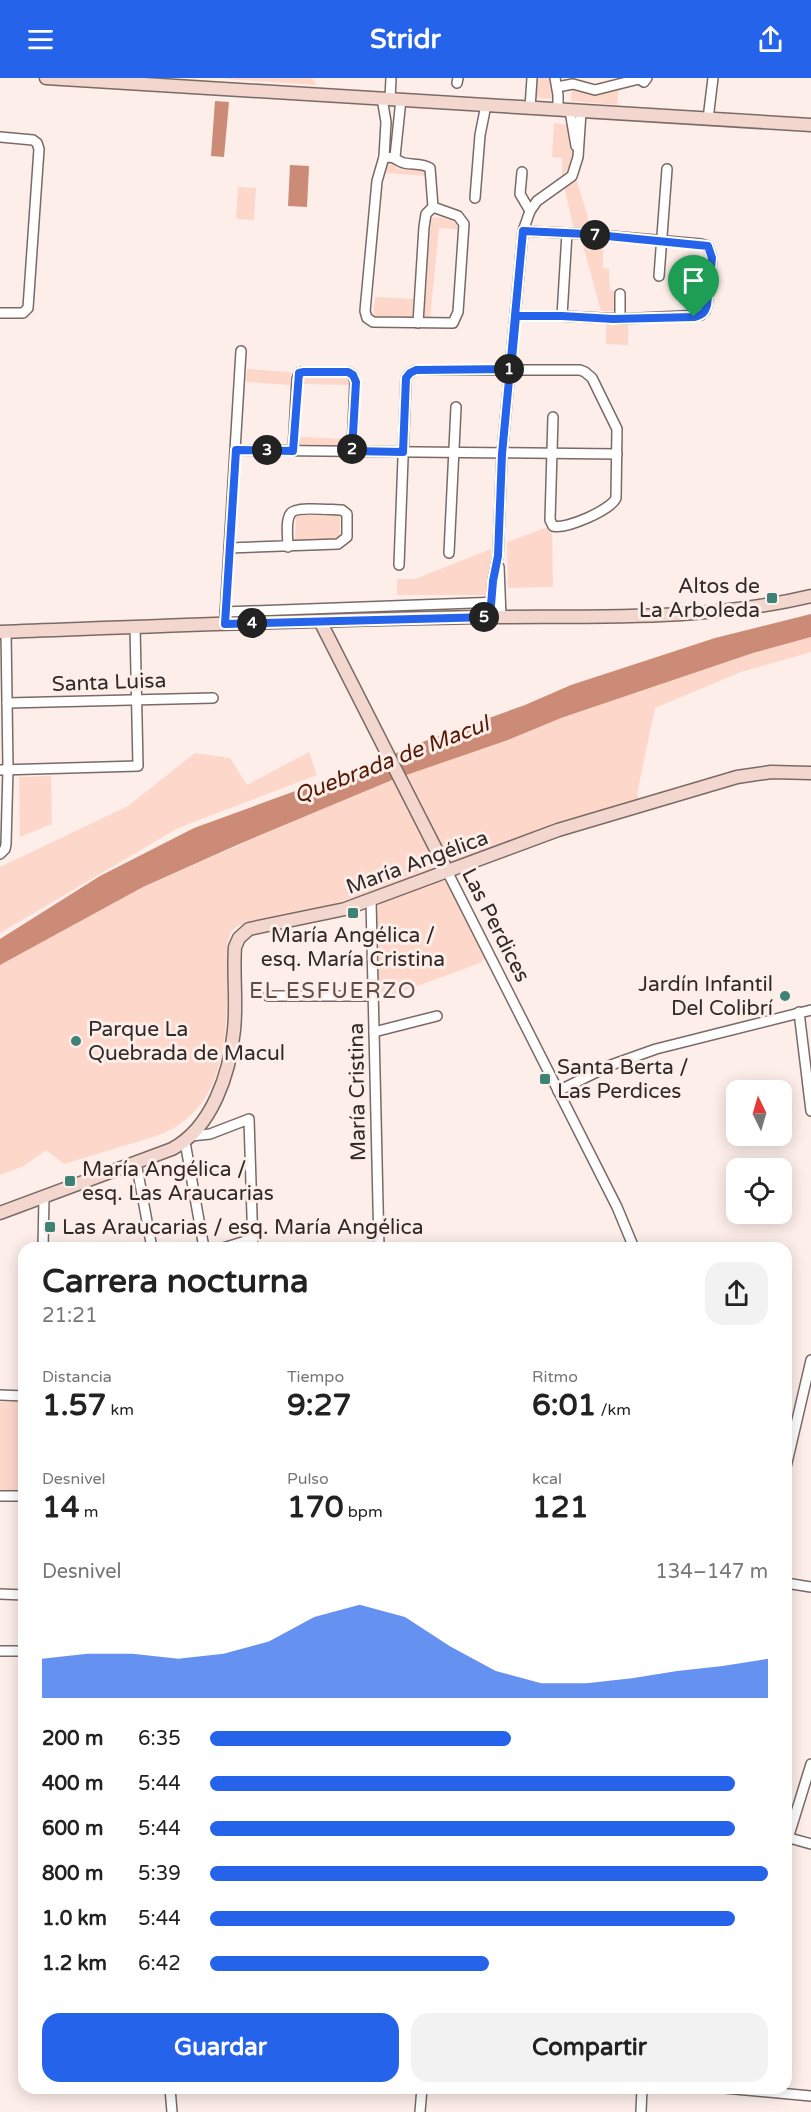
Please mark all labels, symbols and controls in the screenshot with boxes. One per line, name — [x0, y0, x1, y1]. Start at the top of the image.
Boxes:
icon: menu — [24, 23, 57, 56]
text: Stridr — [370, 23, 441, 56]
icon: share — [754, 23, 787, 56]
pin: 7 — [580, 220, 610, 250]
text: 7 — [590, 225, 600, 245]
pin — [668, 255, 719, 317]
icon: arrive — [677, 264, 710, 297]
pin: 1 — [494, 354, 524, 384]
text: 1 — [504, 359, 514, 379]
pin: 2 — [337, 434, 367, 464]
pin: 3 — [252, 435, 282, 465]
text: 2 — [347, 439, 357, 459]
text: 3 — [262, 440, 272, 460]
place label: Altos de La Arboleda — [639, 574, 760, 623]
marker: Altos de La Arboleda — [765, 591, 779, 605]
pin: 5 — [469, 602, 499, 632]
text: 5 — [479, 607, 489, 627]
pin: 4 — [237, 608, 267, 638]
text: 4 — [247, 613, 257, 633]
street label: Santa Luisa — [51, 668, 167, 697]
water label: Quebrada de Macul — [290, 710, 495, 809]
street label: María Angélica — [343, 825, 492, 900]
street label: Las Perdices — [456, 864, 535, 986]
marker: María Angélica / esq. María Cristina — [346, 906, 360, 920]
place label: María Angélica / esq. María Cristina — [261, 923, 445, 972]
place label: Jardín Infantil Del Colibrí — [638, 972, 773, 1021]
district label: EL ESFUERZO — [249, 978, 417, 1004]
marker: Jardín Infantil Del Colibrí — [778, 989, 792, 1003]
place label: Parque La Quebrada de Macul — [88, 1017, 285, 1066]
street label: María Cristina — [344, 1023, 371, 1161]
marker: Parque La Quebrada de Macul — [69, 1034, 83, 1048]
place label: Santa Berta / Las Perdices — [557, 1055, 689, 1104]
marker: Santa Berta / Las Perdices — [538, 1072, 552, 1086]
north arrow — [726, 1080, 792, 1146]
map controls — [726, 1080, 792, 1224]
place label: María Angélica / esq. Las Araucarias — [82, 1157, 274, 1206]
button: locate — [726, 1158, 792, 1224]
marker: María Angélica / esq. Las Araucarias — [63, 1174, 77, 1188]
place label: Las Araucarias / esq. María Angélica — [62, 1215, 424, 1240]
marker: Las Araucarias / esq. María Angélica — [43, 1220, 57, 1234]
text: Carrera nocturna — [42, 1262, 308, 1301]
button: share — [705, 1262, 768, 1325]
text: 21:21 — [42, 1304, 97, 1328]
text: Distancia — [42, 1367, 112, 1387]
text: Tiempo — [287, 1367, 344, 1387]
text: Ritmo — [532, 1367, 578, 1387]
text: 1.57 — [42, 1387, 106, 1424]
text: 9:27 — [287, 1387, 351, 1424]
text: 6:01 — [532, 1387, 596, 1424]
text: km — [106, 1400, 134, 1420]
text: /km — [596, 1400, 631, 1420]
text: Desnivel — [42, 1469, 106, 1489]
text: Pulso — [287, 1469, 329, 1489]
text: kcal — [532, 1469, 562, 1489]
text: 14 — [42, 1489, 80, 1526]
text: 170 — [287, 1489, 344, 1526]
text: 121 — [532, 1489, 589, 1526]
text: m — [80, 1502, 99, 1522]
text: bpm — [344, 1502, 383, 1522]
text: Desnivel — [42, 1560, 121, 1584]
text: 134–147 m — [655, 1560, 768, 1584]
text: 200 m — [42, 1727, 103, 1751]
text: 6:35 — [138, 1727, 181, 1751]
text: 400 m — [42, 1772, 103, 1796]
text: 5:44 — [138, 1772, 181, 1796]
text: 600 m — [42, 1817, 103, 1841]
text: 5:44 — [138, 1817, 181, 1841]
text: 800 m — [42, 1862, 103, 1886]
text: 5:39 — [138, 1862, 181, 1886]
text: 1.0 km — [42, 1907, 107, 1931]
text: 5:44 — [138, 1907, 181, 1931]
text: 1.2 km — [42, 1952, 107, 1976]
text: 6:42 — [138, 1952, 181, 1976]
button: Guardar — [42, 2013, 399, 2082]
button: Compartir — [411, 2013, 768, 2082]

